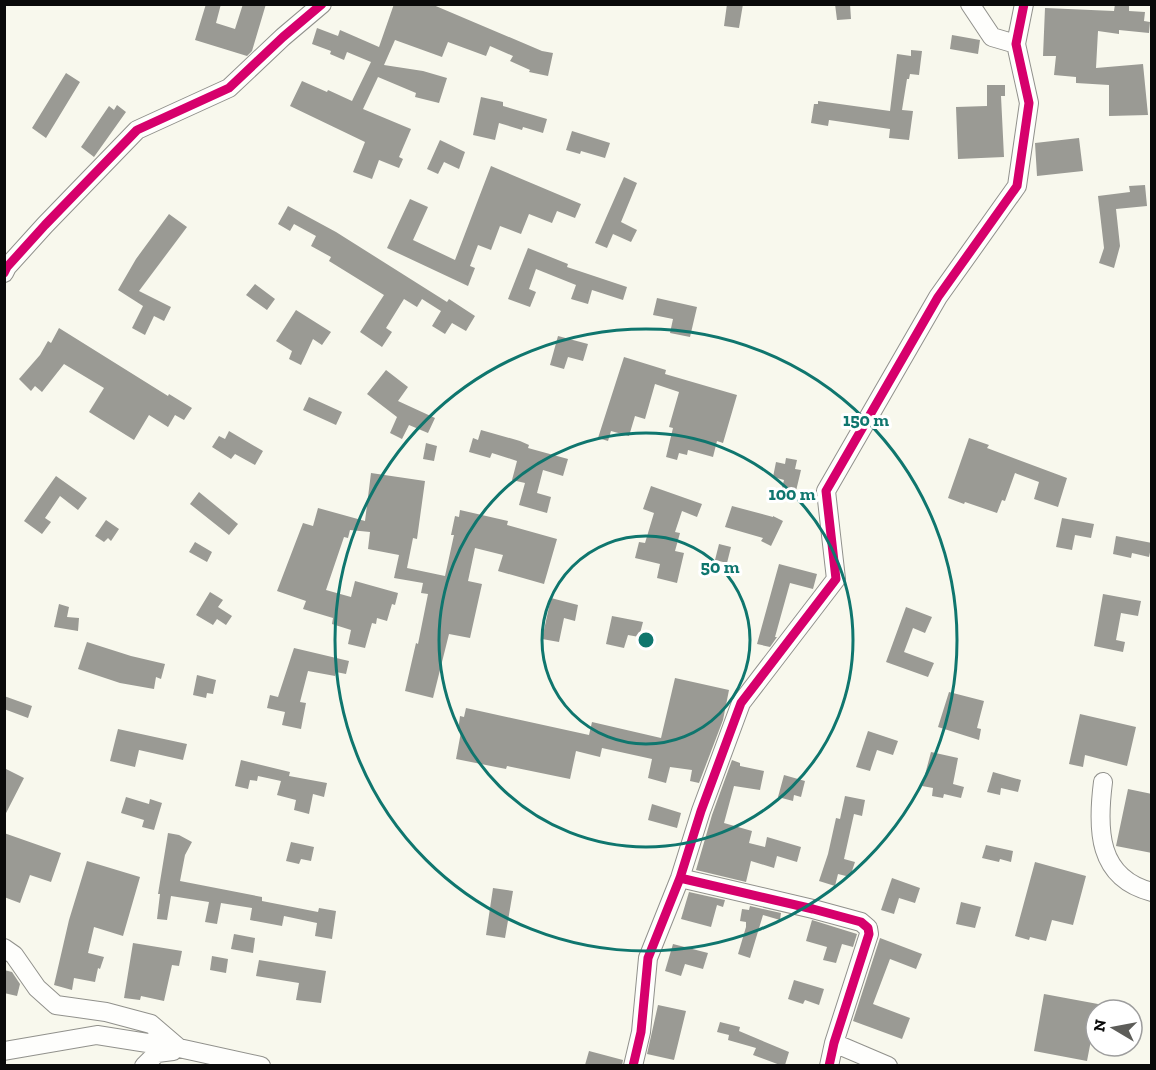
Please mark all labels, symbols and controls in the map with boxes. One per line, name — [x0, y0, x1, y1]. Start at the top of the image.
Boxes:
text: 150 m — [843, 409, 889, 431]
text: 100 m — [768, 483, 816, 505]
text: 50 m — [701, 556, 740, 578]
centre of rings — [636, 630, 656, 650]
north arrow — [1084, 998, 1144, 1058]
text: N — [1089, 1018, 1110, 1033]

